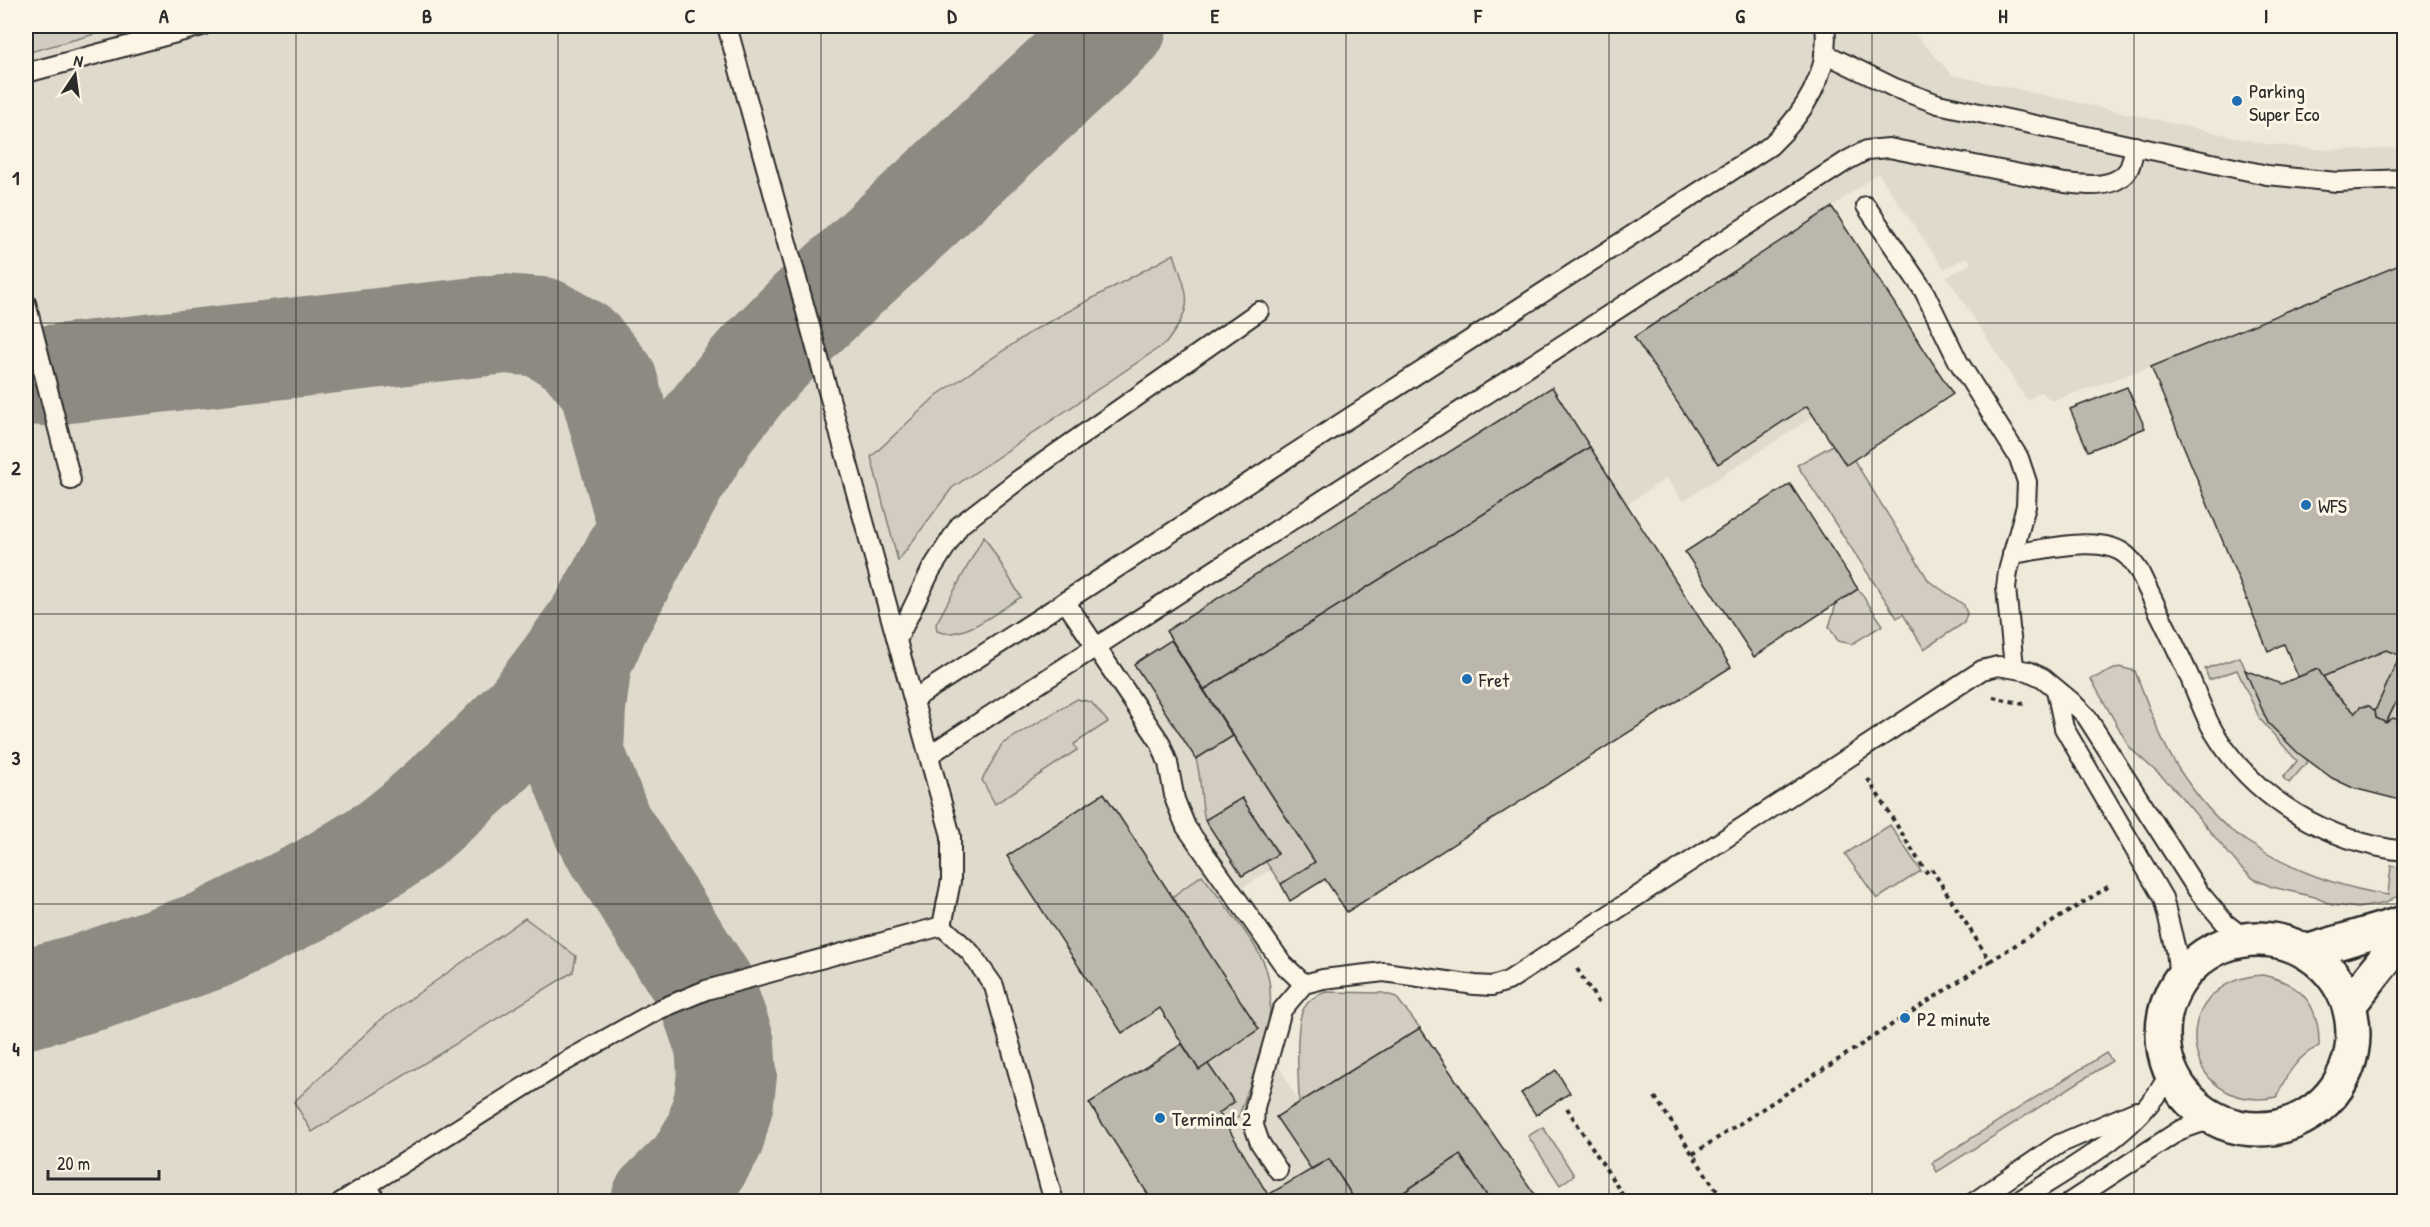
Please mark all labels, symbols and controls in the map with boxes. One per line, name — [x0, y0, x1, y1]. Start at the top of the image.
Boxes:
text: A — [159, 2, 169, 29]
text: B — [422, 2, 432, 29]
text: C — [685, 2, 696, 29]
text: D — [947, 2, 957, 29]
text: E — [1211, 2, 1220, 29]
text: F — [1473, 2, 1483, 29]
text: G — [1735, 2, 1745, 29]
text: H — [1998, 2, 2008, 29]
text: I — [2264, 2, 2268, 29]
north arrow — [45, 45, 105, 105]
text: N — [72, 49, 85, 72]
place label: Parking Super Eco — [2249, 77, 2320, 127]
marker: Parking Super Eco — [2230, 94, 2244, 108]
text: 1 — [12, 164, 20, 191]
text: 2 — [11, 454, 21, 481]
place label: WFS — [2318, 492, 2347, 519]
marker: WFS — [2299, 498, 2313, 512]
place label: Fret — [1478, 666, 1510, 693]
marker: Fret — [1460, 672, 1474, 686]
text: 3 — [12, 744, 21, 771]
place label: P2 minute — [1917, 1005, 1991, 1032]
marker: P2 minute — [1898, 1011, 1912, 1025]
text: 4 — [12, 1035, 20, 1062]
place label: Terminal 2 — [1172, 1105, 1252, 1132]
marker: Terminal 2 — [1153, 1111, 1167, 1125]
scale bar — [48, 1143, 159, 1181]
text: 20 m — [57, 1151, 90, 1176]

